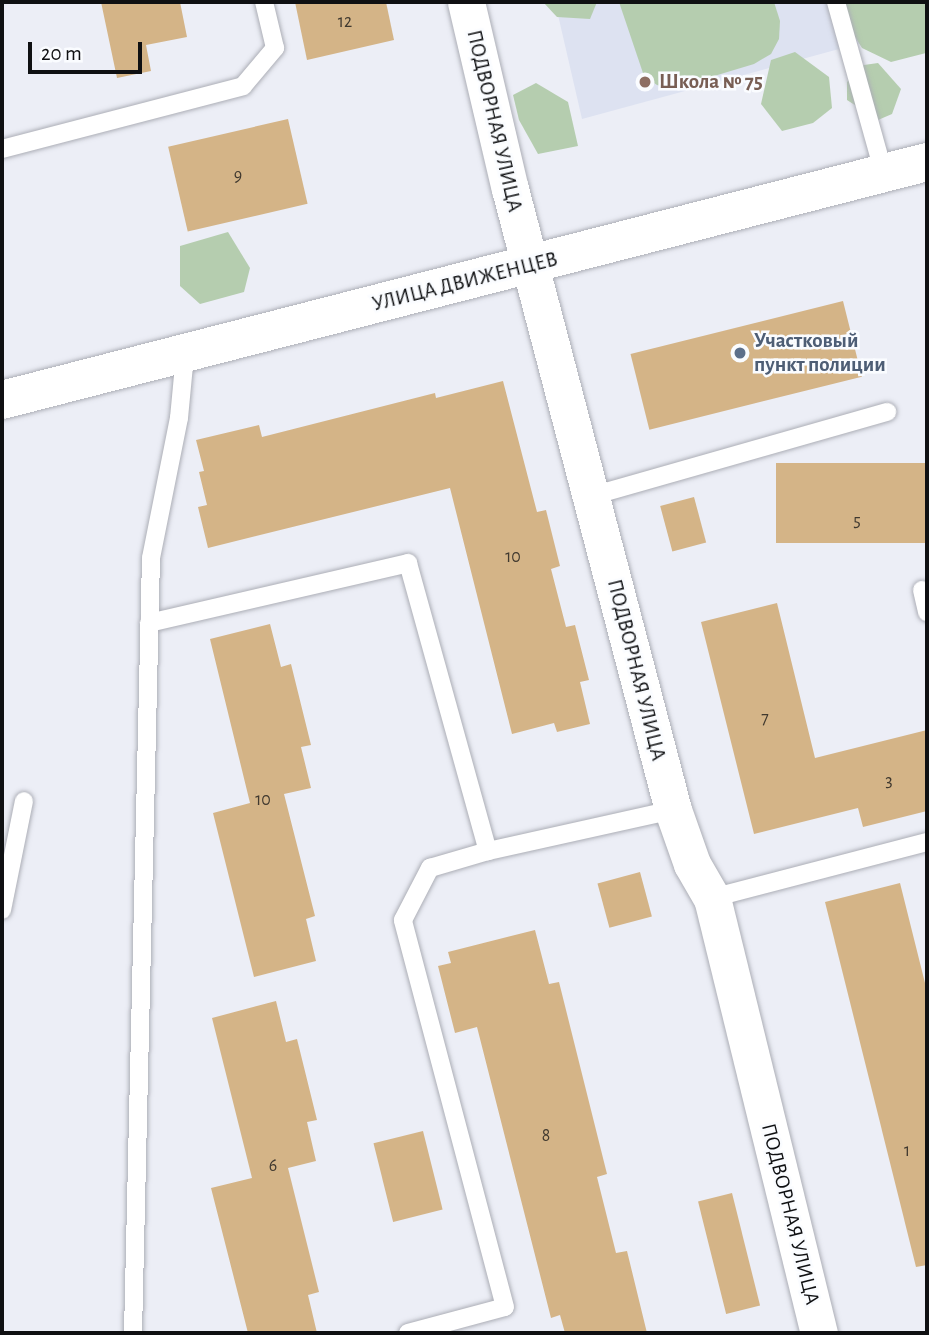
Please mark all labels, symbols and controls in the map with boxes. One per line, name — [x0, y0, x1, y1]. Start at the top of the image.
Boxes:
house number: 12 — [338, 11, 352, 33]
scale bar — [32, 28, 145, 72]
street label: ПОДВОРНАЯ УЛИЦА — [461, 28, 527, 214]
text: 20 m — [41, 43, 82, 64]
place label: Школа № 75 — [659, 69, 763, 95]
marker: Школа № 75 — [637, 74, 653, 90]
house number: 9 — [234, 165, 242, 187]
street label: УЛИЦА ДВИЖЕНЦЕВ — [370, 247, 560, 317]
place label: Участковый пункт полиции — [754, 328, 886, 378]
marker: Участковый пункт полиции — [732, 345, 748, 361]
house number: 5 — [853, 510, 861, 532]
house number: 10 — [505, 546, 521, 568]
street label: ПОДВОРНАЯ УЛИЦА — [601, 577, 671, 763]
house number: 7 — [761, 708, 769, 730]
house number: 3 — [885, 770, 893, 792]
house number: 10 — [255, 789, 271, 811]
street label: ПОДВОРНАЯ УЛИЦА — [755, 1121, 825, 1307]
house number: 8 — [542, 1125, 550, 1147]
house number: 1 — [904, 1140, 910, 1162]
house number: 6 — [269, 1155, 277, 1177]

